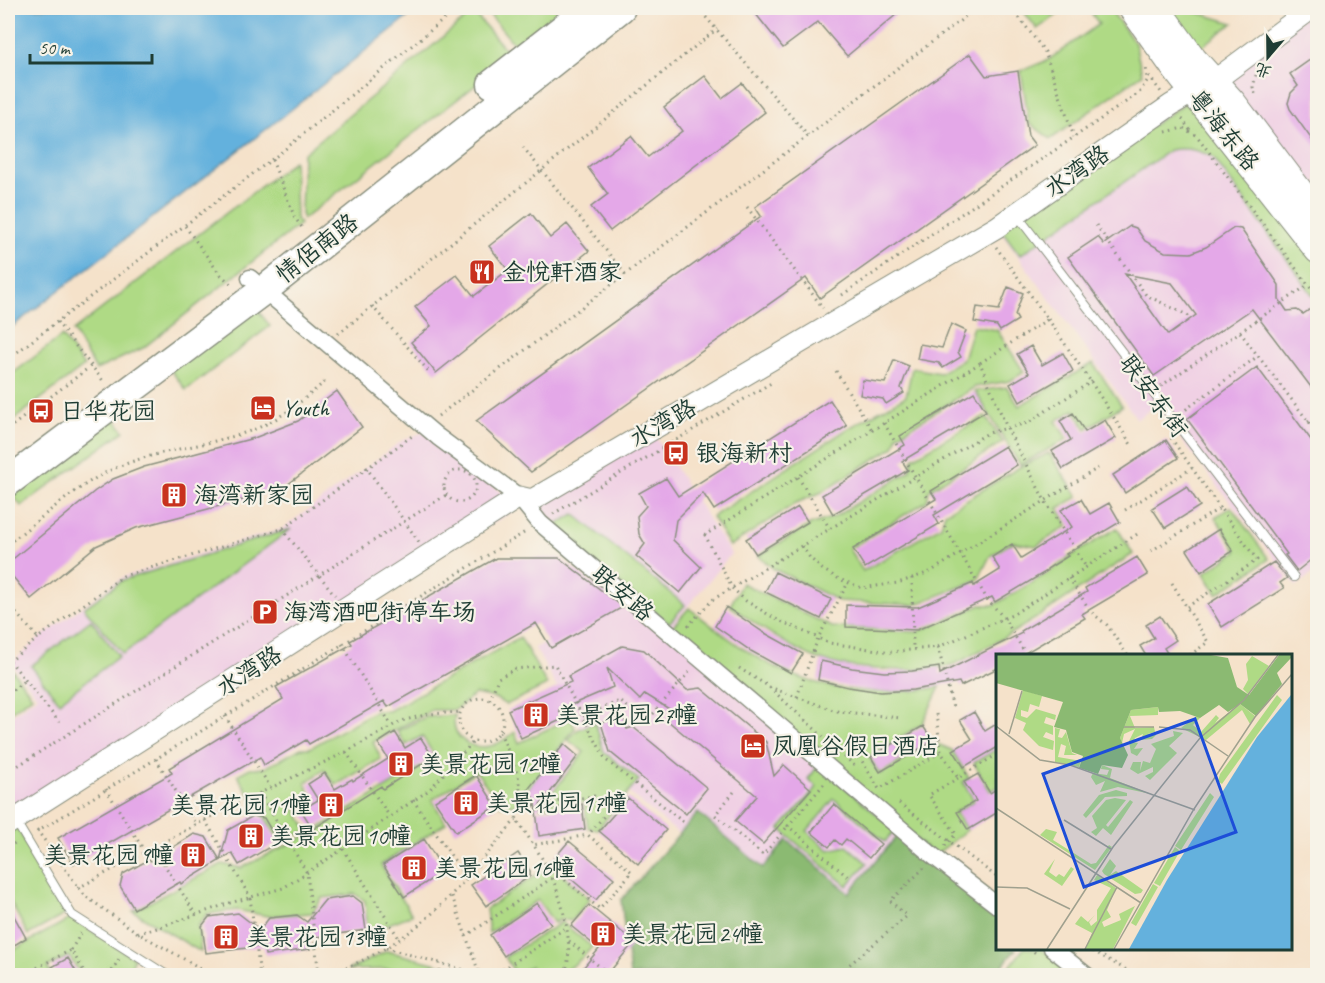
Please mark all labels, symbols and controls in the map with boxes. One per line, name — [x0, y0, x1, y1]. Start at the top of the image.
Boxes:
scale bar — [30, 27, 152, 65]
north arrow — [1238, 27, 1298, 87]
text: 50 m — [39, 37, 72, 59]
text: 北 — [1252, 58, 1274, 82]
street label: 粤海东路 — [1182, 83, 1266, 177]
street label: 水湾路 — [1039, 138, 1115, 204]
street label: 情侣南路 — [270, 207, 364, 289]
restaurant icon: 金悅軒酒家 — [467, 257, 497, 287]
place label: 金悅軒酒家 — [502, 257, 622, 287]
street label: 联安东街 — [1113, 349, 1195, 443]
street label: 水湾路 — [624, 392, 702, 454]
hotel icon: Youth — [248, 393, 278, 423]
place label: Youth — [282, 393, 330, 423]
bus stop icon: 日华花园 — [26, 396, 56, 426]
place label: 日华花园 — [60, 396, 156, 426]
bus stop icon: 银海新村 — [661, 438, 691, 468]
place label: 银海新村 — [696, 438, 792, 468]
building icon: 海湾新家园 — [159, 480, 189, 510]
place label: 海湾新家园 — [194, 480, 314, 510]
street label: 联安路 — [586, 558, 660, 628]
parking icon: 海湾酒吧街停车场 — [250, 597, 280, 627]
place label: 海湾酒吧街停车场 — [284, 597, 476, 627]
street label: 水湾路 — [211, 639, 287, 703]
inset map — [996, 654, 1292, 950]
building icon: 美景花园27幢 — [521, 700, 551, 730]
place label: 美景花园27幢 — [556, 700, 698, 730]
hotel icon: 凤凰谷假日酒店 — [738, 731, 768, 761]
place label: 凤凰谷假日酒店 — [772, 731, 940, 761]
building icon: 美景花园12幢 — [386, 749, 416, 779]
place label: 美景花园12幢 — [420, 749, 562, 779]
building icon: 美景花园17幢 — [451, 788, 481, 818]
place label: 美景花园17幢 — [486, 788, 628, 818]
place label: 美景花园11幢 — [170, 790, 312, 820]
building icon: 美景花园11幢 — [316, 790, 346, 820]
building icon: 美景花园10幢 — [236, 821, 266, 851]
place label: 美景花园10幢 — [270, 821, 412, 851]
place label: 美景花园9幢 — [43, 840, 174, 870]
building icon: 美景花园9幢 — [178, 840, 208, 870]
building icon: 美景花园16幢 — [399, 853, 429, 883]
place label: 美景花园16幢 — [434, 853, 576, 883]
building icon: 美景花园24幢 — [588, 919, 618, 949]
place label: 美景花园24幢 — [622, 919, 764, 949]
building icon: 美景花园13幢 — [211, 922, 241, 952]
place label: 美景花园13幢 — [246, 922, 388, 952]

